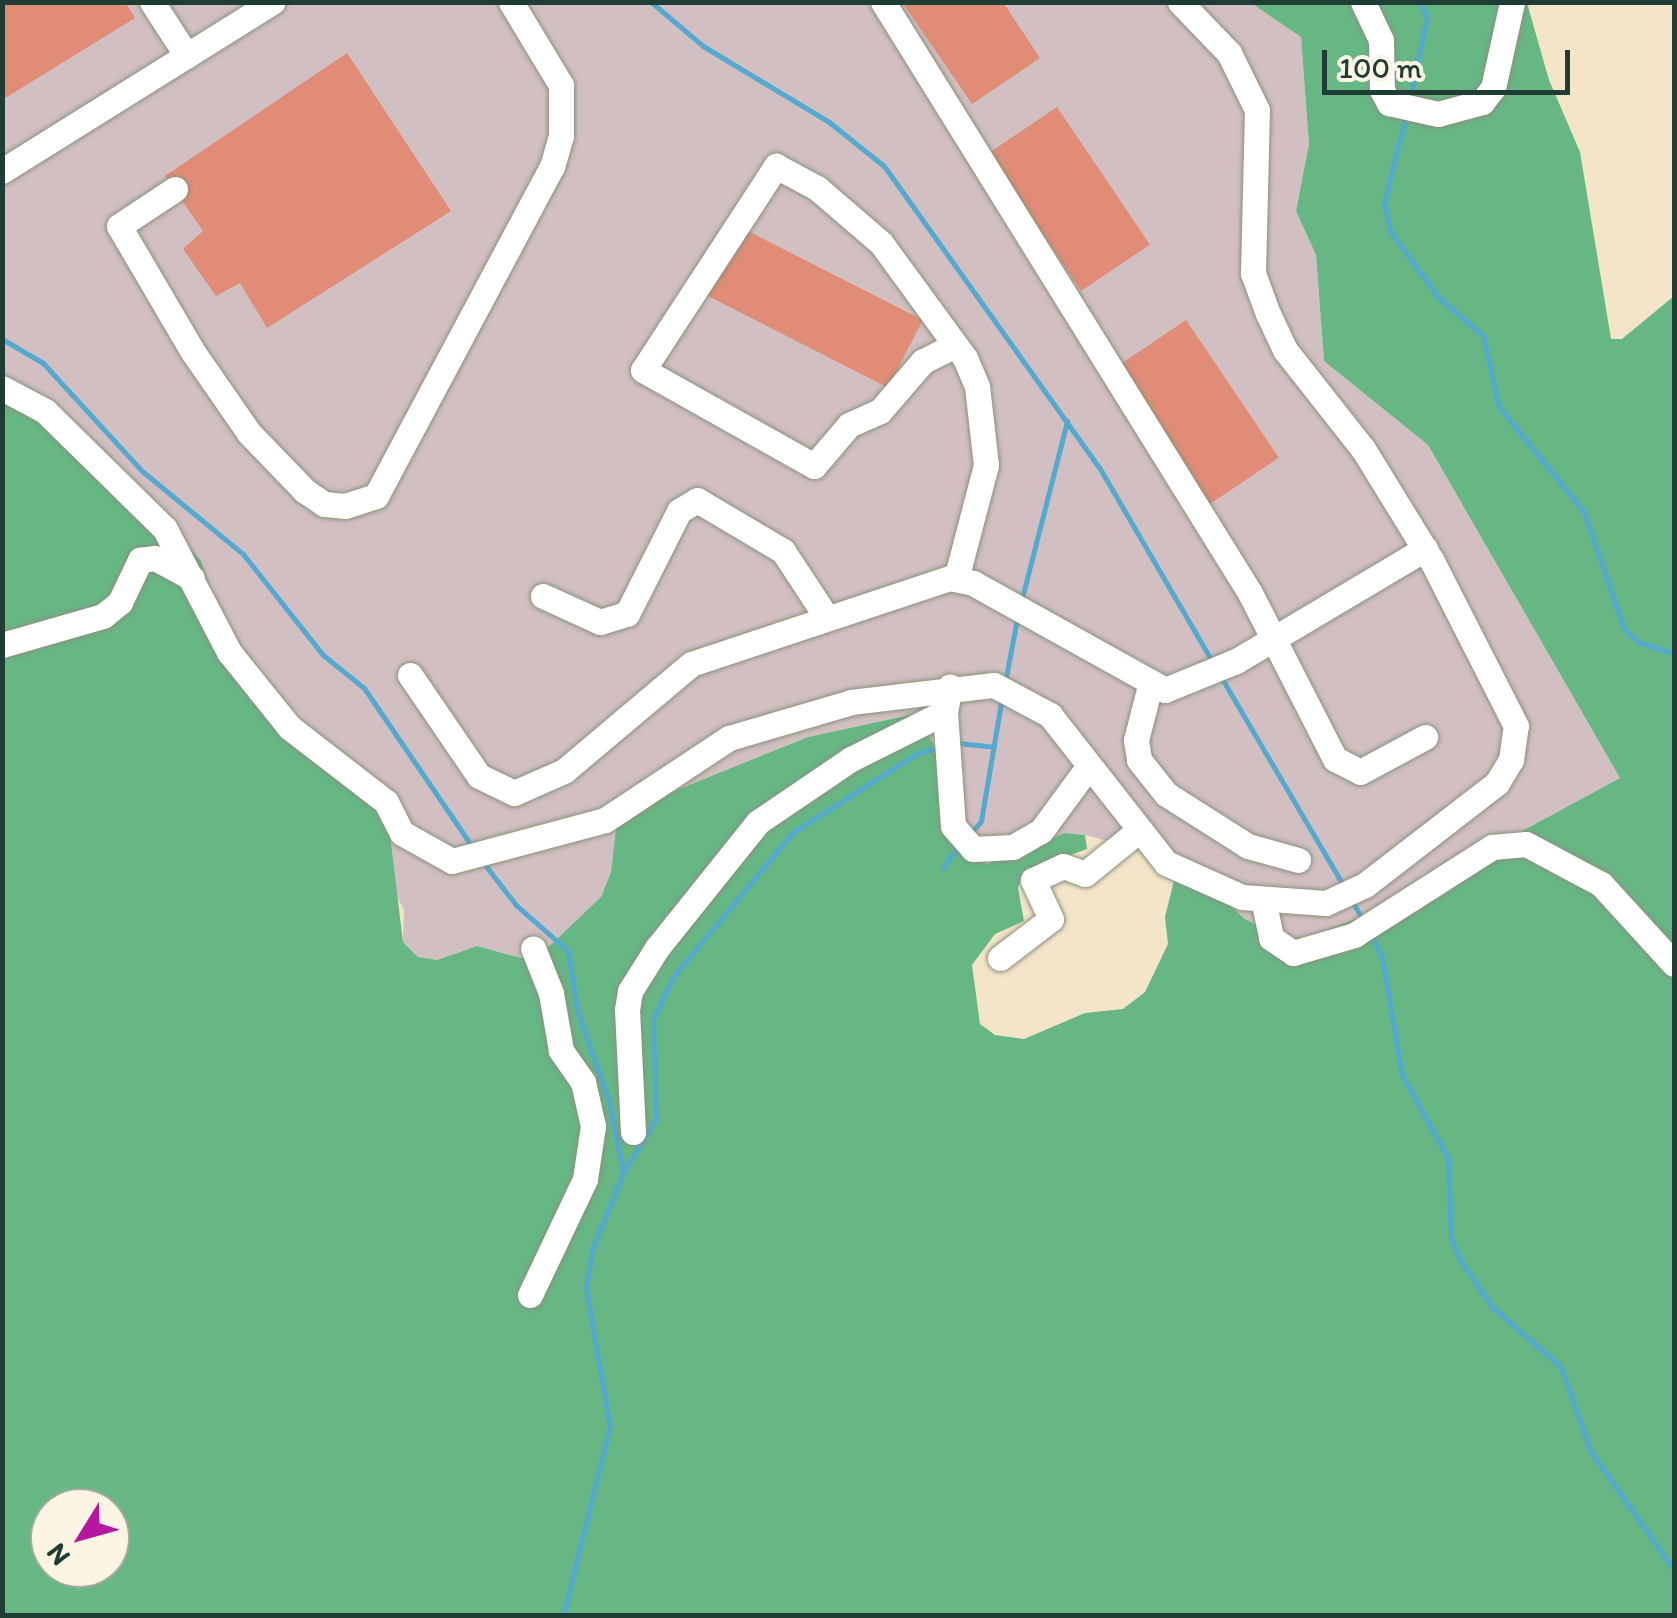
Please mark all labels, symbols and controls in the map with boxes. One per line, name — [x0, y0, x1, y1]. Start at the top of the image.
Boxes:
scale bar — [1327, 30, 1574, 92]
text: 100 m — [1339, 49, 1422, 86]
north arrow — [30, 1488, 130, 1588]
text: N — [38, 1537, 77, 1573]

